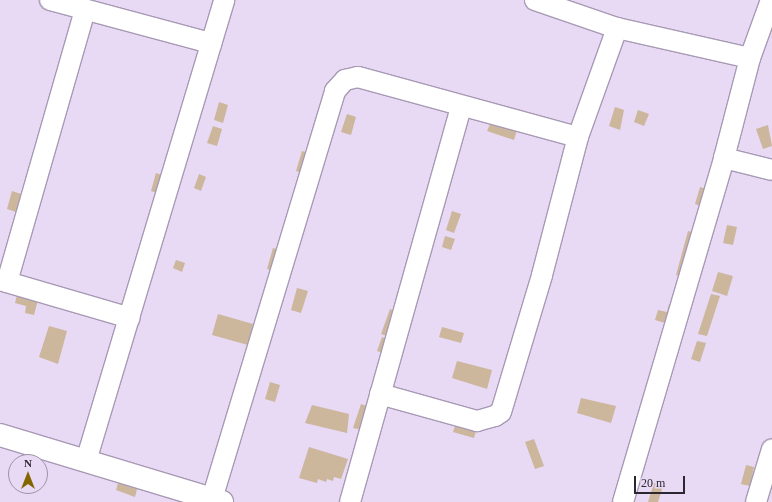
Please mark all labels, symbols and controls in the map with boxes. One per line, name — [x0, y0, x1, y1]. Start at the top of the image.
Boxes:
north arrow — [8, 454, 48, 494]
text: N — [24, 457, 32, 469]
scale bar — [636, 468, 687, 494]
text: 20 m — [641, 476, 665, 490]

